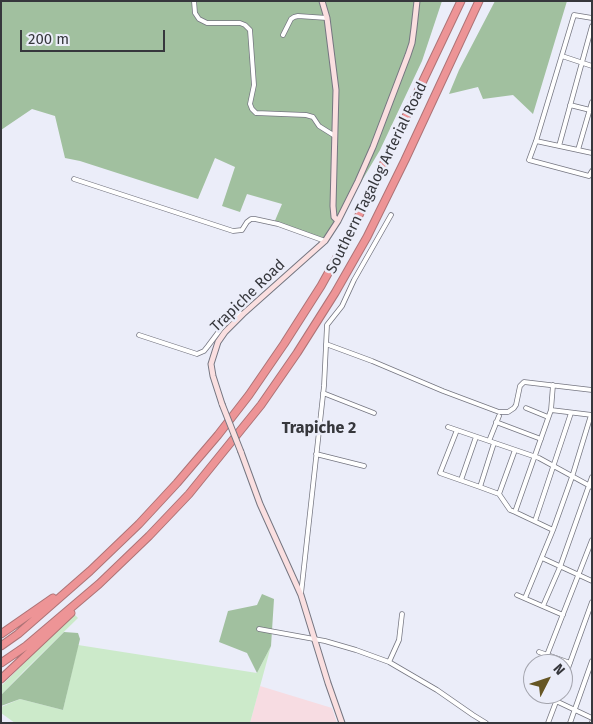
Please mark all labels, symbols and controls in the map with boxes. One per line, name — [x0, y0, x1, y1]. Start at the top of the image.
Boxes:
scale bar — [22, 20, 168, 52]
text: 200 m — [28, 30, 69, 48]
street label: Southern Tagalog Arterial Road — [323, 79, 431, 277]
street label: Trapiche Road — [207, 256, 289, 336]
district label: Trapiche 2 — [282, 419, 356, 439]
north arrow — [523, 654, 573, 704]
text: N — [549, 660, 568, 679]

